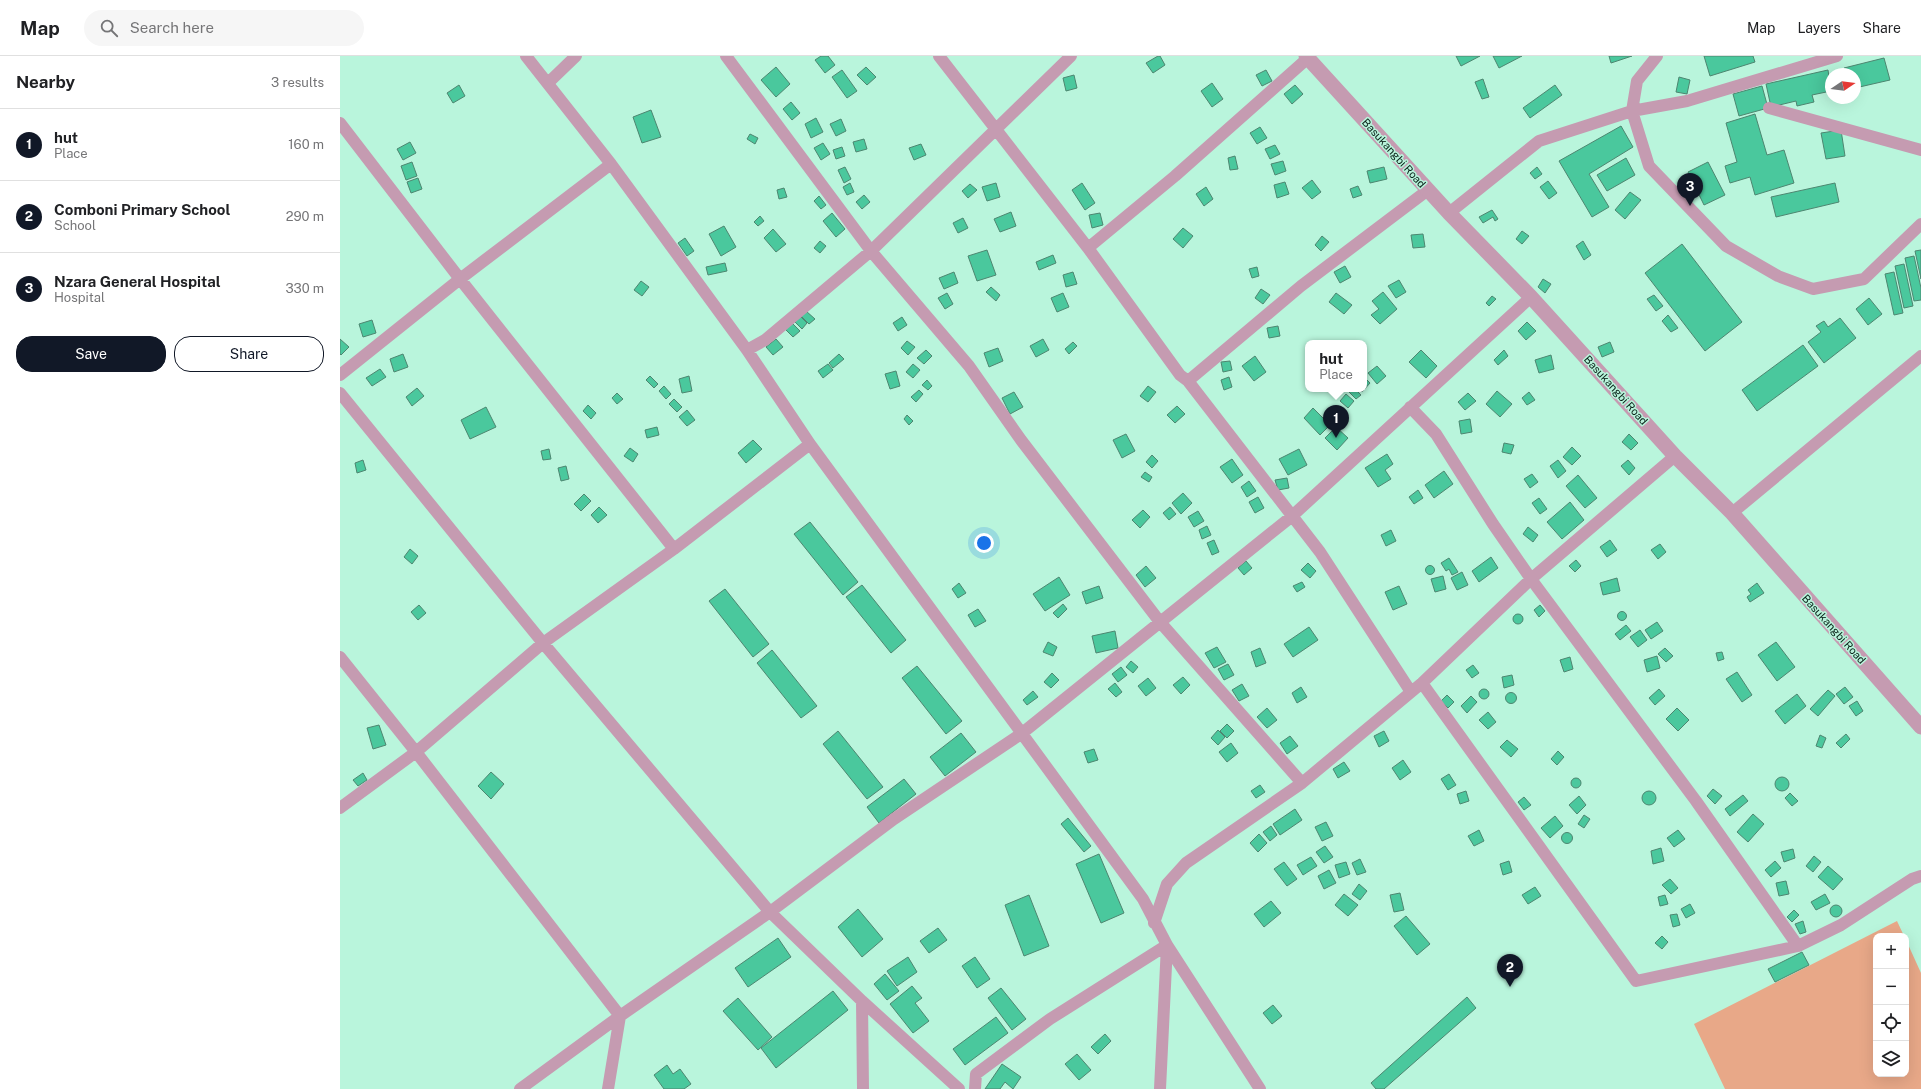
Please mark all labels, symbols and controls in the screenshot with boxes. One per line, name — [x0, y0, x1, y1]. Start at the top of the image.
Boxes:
search box — [84, 10, 364, 46]
text: Map — [20, 17, 60, 39]
icon: search — [98, 17, 120, 39]
text: Search here — [130, 19, 214, 36]
text: Map — [1747, 20, 1775, 36]
text: Layers — [1797, 20, 1841, 36]
text: Share — [1863, 20, 1901, 36]
north arrow — [1825, 68, 1861, 104]
text: Nearby — [16, 72, 75, 92]
text: 3 results — [271, 75, 324, 90]
street label: Basukangbi Road — [1360, 116, 1428, 190]
text: hut — [54, 129, 78, 146]
text: 1 — [26, 137, 32, 152]
text: 160 m — [288, 137, 324, 152]
text: Place — [54, 146, 88, 161]
pin: 3 — [1677, 173, 1703, 206]
text: Comboni Primary School — [54, 201, 230, 218]
text: 2 — [25, 209, 33, 224]
text: 290 m — [286, 209, 324, 224]
text: School — [54, 218, 96, 233]
text: Nzara General Hospital — [54, 273, 221, 290]
text: 3 — [25, 281, 33, 296]
text: 330 m — [285, 281, 324, 296]
text: Hospital — [54, 290, 105, 305]
button: Save — [16, 336, 166, 372]
button: Share — [174, 336, 324, 372]
popup — [1305, 340, 1367, 392]
text: hut — [1319, 350, 1343, 367]
street label: Basukangbi Road — [1582, 353, 1650, 427]
text: Place — [1319, 367, 1353, 382]
pin: 1 — [1323, 405, 1349, 438]
your location — [974, 533, 994, 553]
street label: Basukangbi Road — [1800, 592, 1868, 666]
map controls — [1873, 933, 1909, 1077]
button: + — [1873, 933, 1909, 969]
pin: 2 — [1497, 954, 1523, 987]
button: − — [1873, 969, 1909, 1005]
button: locate — [1873, 1005, 1909, 1041]
button: layers — [1873, 1041, 1909, 1077]

